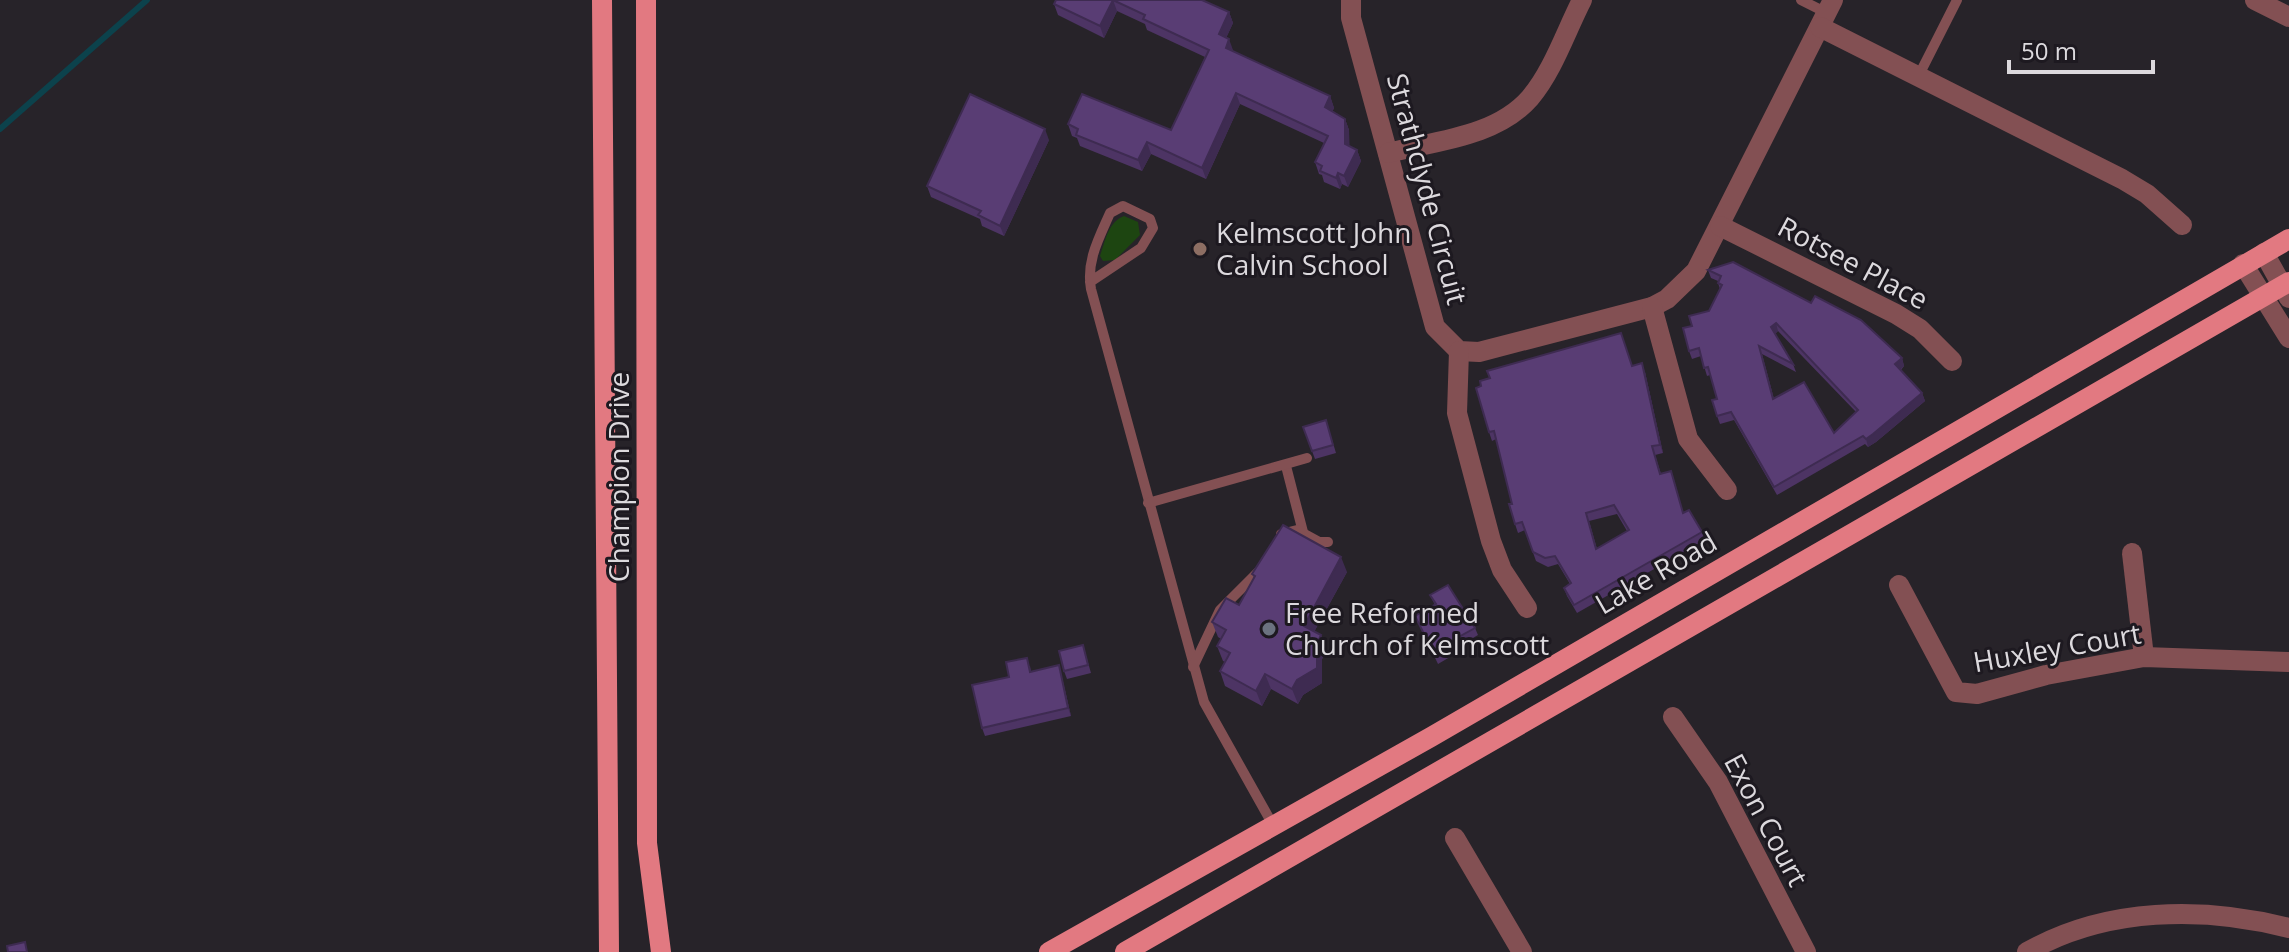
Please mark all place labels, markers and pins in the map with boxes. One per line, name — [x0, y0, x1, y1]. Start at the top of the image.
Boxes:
place label: Kelmscott John Calvin School — [1216, 213, 1411, 283]
marker: Kelmscott John Calvin School — [1191, 240, 1209, 258]
place label: Free Reformed Church of Kelmscott — [1285, 593, 1549, 663]
marker: Free Reformed Church of Kelmscott — [1260, 620, 1278, 638]

